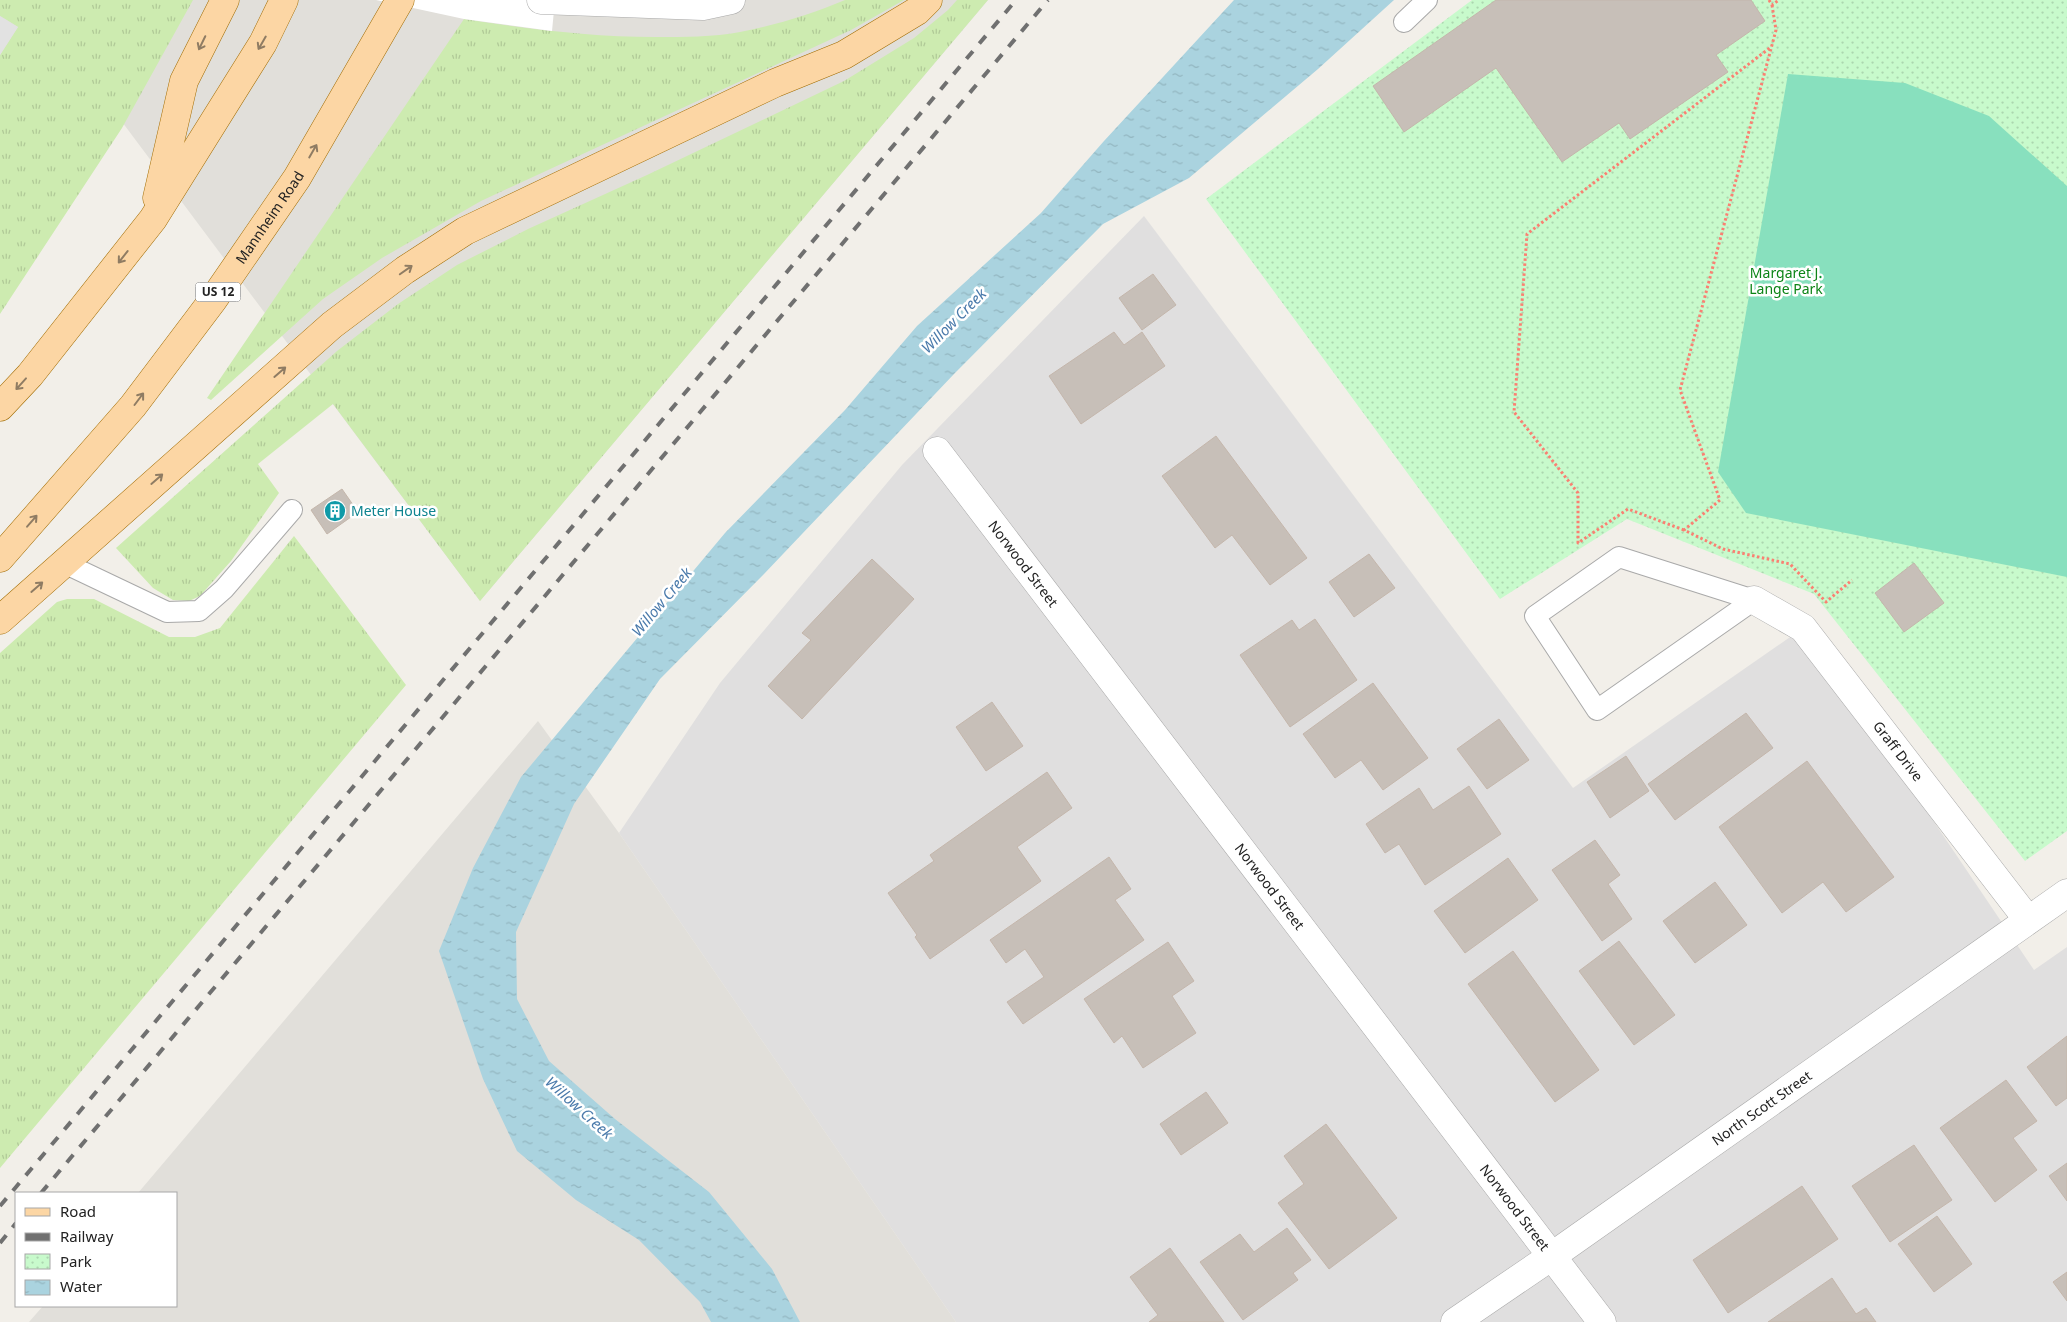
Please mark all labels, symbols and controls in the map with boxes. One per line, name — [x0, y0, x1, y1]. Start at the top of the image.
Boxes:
one-way arrow — [197, 35, 207, 50]
one-way arrow — [257, 36, 267, 51]
one-way arrow — [308, 145, 318, 159]
street label: Mannheim Road — [231, 167, 308, 267]
one-way arrow — [117, 250, 128, 263]
park label: Margaret J. Lange Park — [1749, 263, 1823, 298]
one-way arrow — [399, 265, 413, 275]
road number: US 12 — [196, 282, 240, 302]
water label: Willow Creek — [916, 283, 991, 357]
one-way arrow — [273, 366, 286, 378]
one-way arrow — [15, 378, 27, 391]
one-way arrow — [134, 392, 144, 406]
one-way arrow — [151, 473, 164, 485]
building icon: Meter House — [323, 499, 347, 523]
place label: Meter House — [351, 501, 436, 520]
one-way arrow — [26, 515, 38, 528]
street label: Norwood Street — [984, 516, 1063, 611]
water label: Willow Creek — [627, 562, 696, 640]
one-way arrow — [30, 582, 43, 593]
street label: Graff Drive — [1869, 717, 1928, 785]
street label: Norwood Street — [1231, 839, 1309, 933]
street label: North Scott Street — [1708, 1066, 1815, 1149]
water label: Willow Creek — [542, 1072, 618, 1143]
street label: Norwood Street — [1476, 1160, 1554, 1255]
legend — [15, 1192, 178, 1307]
text: Road — [60, 1201, 96, 1221]
text: Railway — [60, 1226, 114, 1246]
text: Park — [60, 1251, 92, 1271]
text: Water — [60, 1276, 102, 1296]

